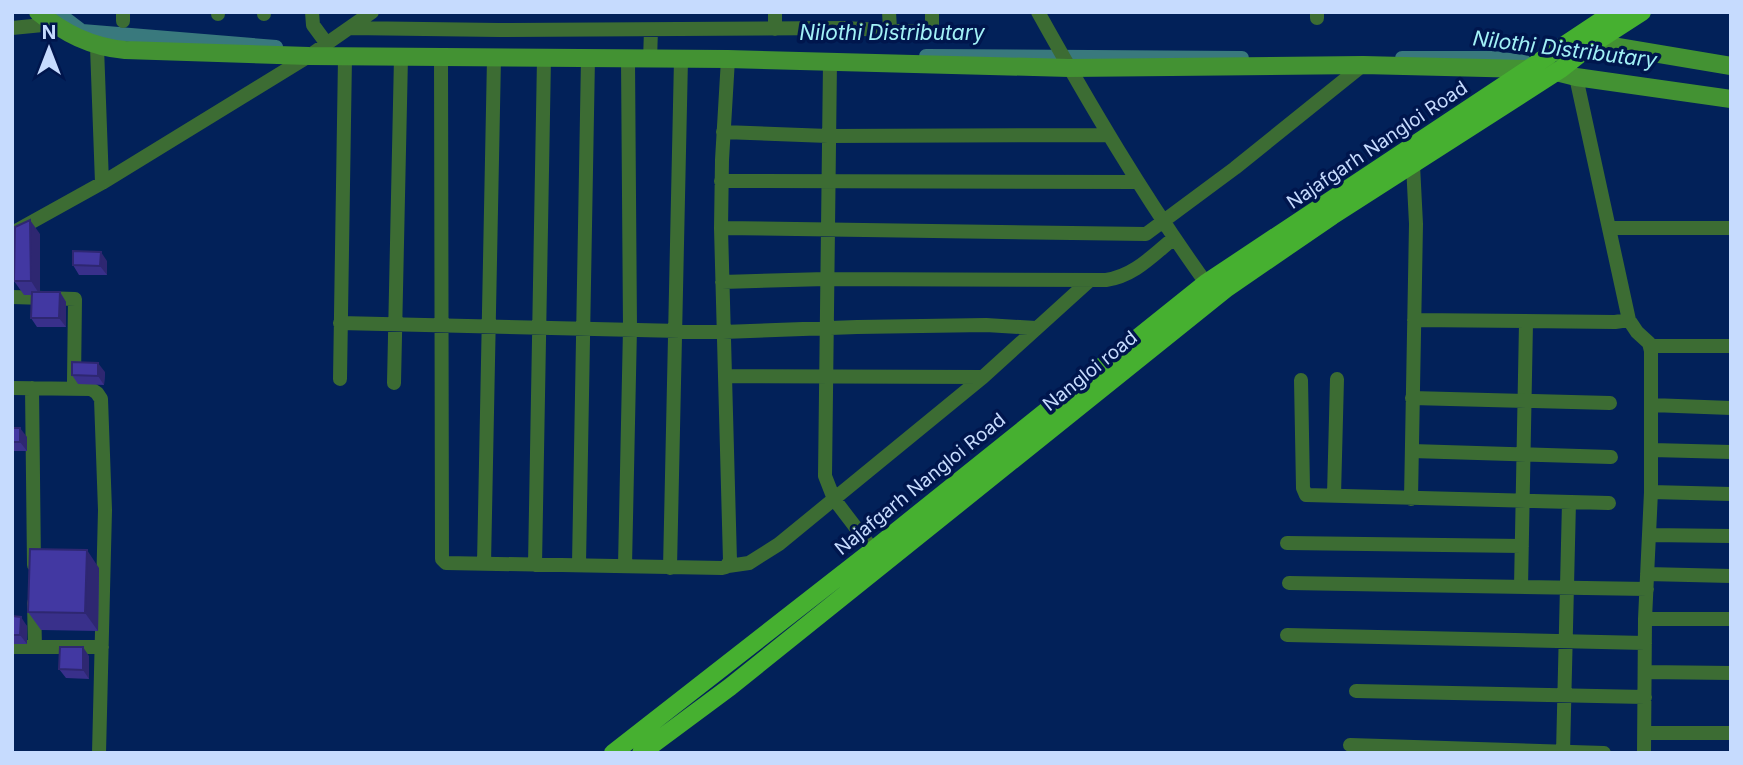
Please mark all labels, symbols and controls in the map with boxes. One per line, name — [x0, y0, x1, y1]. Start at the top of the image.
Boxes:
north arrow — [14, 14, 84, 84]
water label: Nilothi Distributary — [799, 20, 986, 45]
text: N — [42, 21, 56, 44]
water label: Nilothi Distributary — [1471, 25, 1660, 73]
street label: Najafgarh Nangloi Road — [1282, 76, 1472, 214]
street label: Nangloi road — [1038, 326, 1142, 416]
street label: Najafgarh Nangloi Road — [830, 408, 1010, 560]

